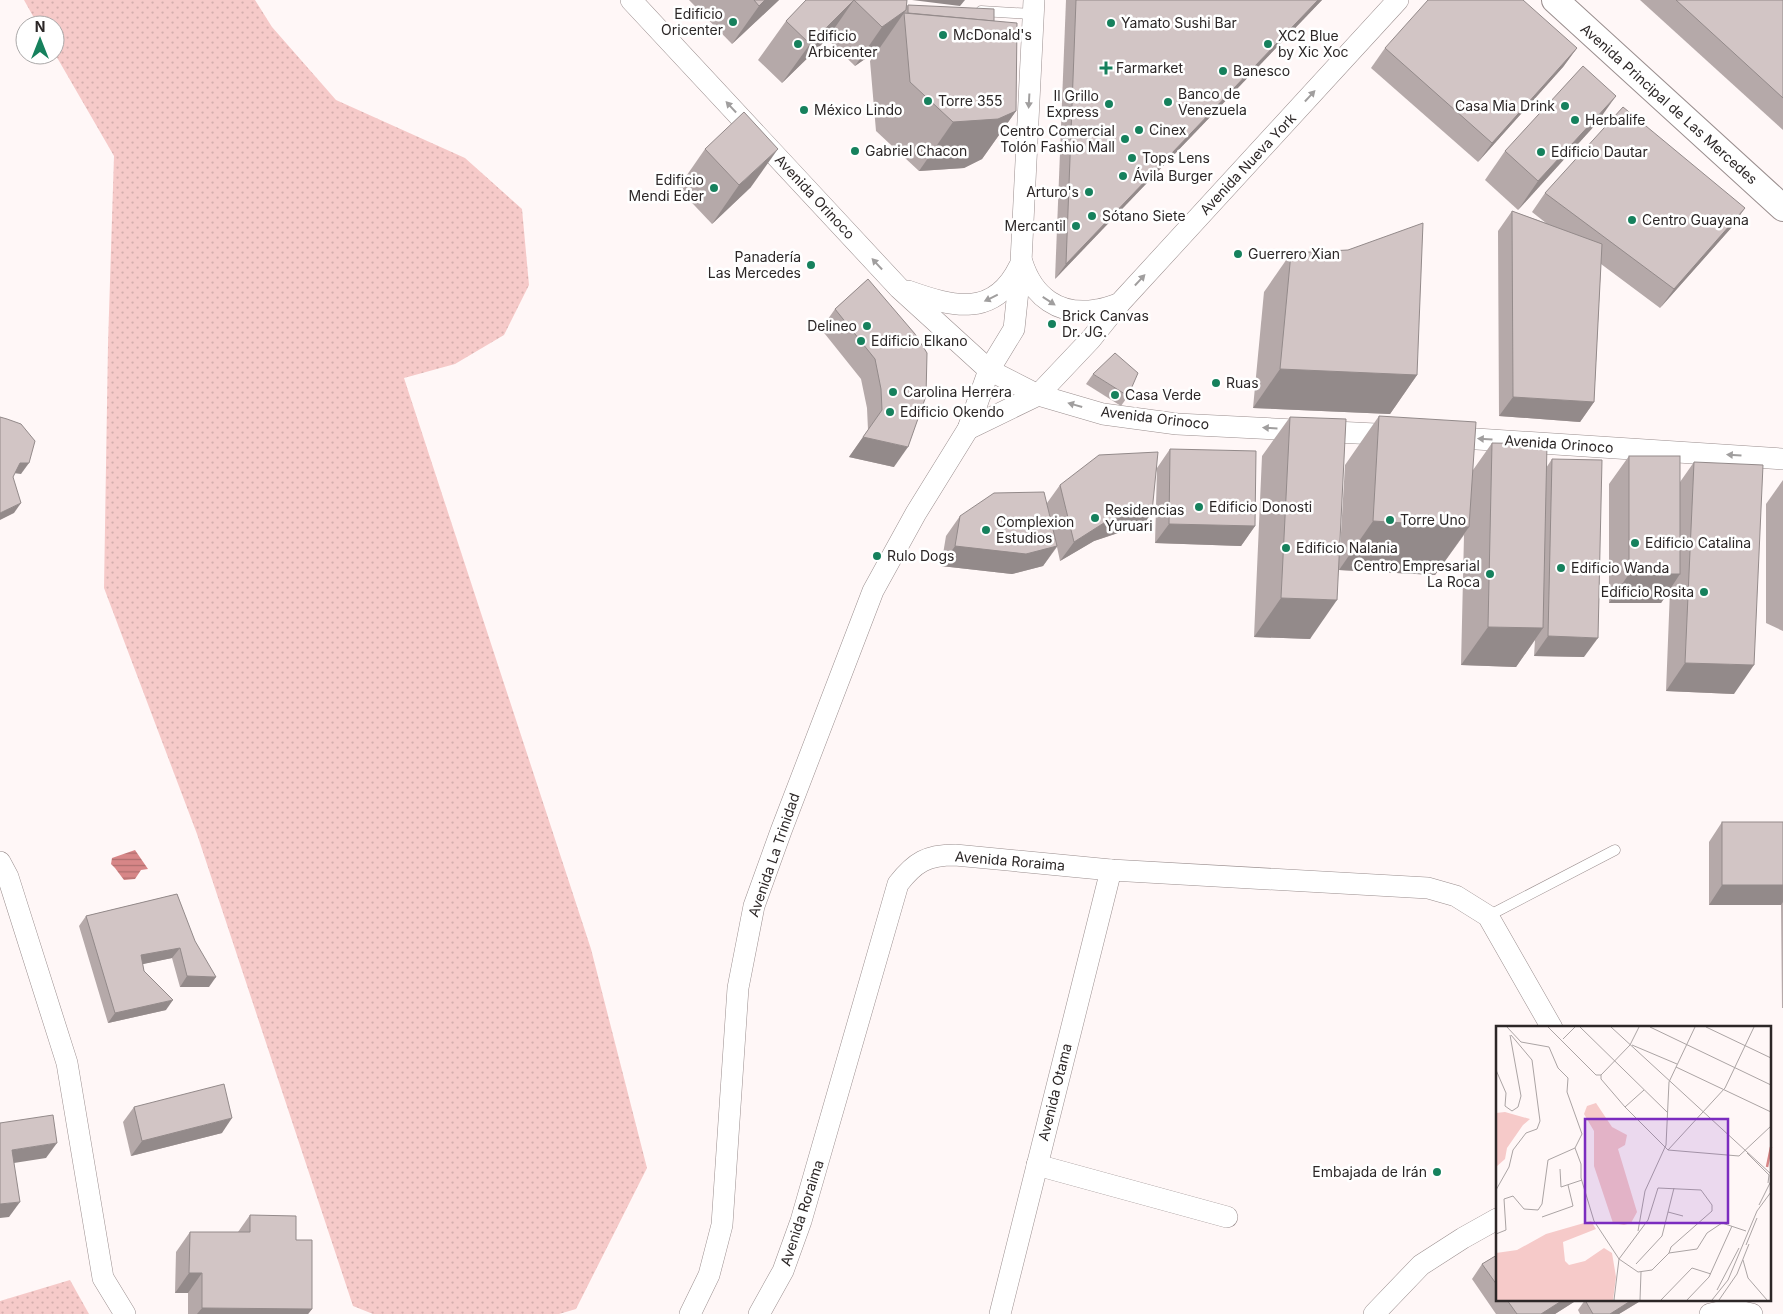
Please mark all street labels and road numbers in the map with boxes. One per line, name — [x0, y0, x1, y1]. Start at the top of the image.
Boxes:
street label: Avenida Principal de Las Mercedes — [1578, 20, 1761, 187]
street label: Avenida Nueva York — [1196, 109, 1299, 218]
street label: Avenida Orinoco — [772, 151, 859, 242]
street label: Avenida Orinoco — [1100, 402, 1210, 433]
street label: Avenida Orinoco — [1504, 431, 1614, 456]
street label: Avenida La Trinidad — [744, 791, 803, 919]
street label: Avenida Roraima — [954, 847, 1066, 874]
street label: Avenida Otama — [1034, 1041, 1075, 1142]
street label: Avenida Roraima — [776, 1158, 827, 1268]

